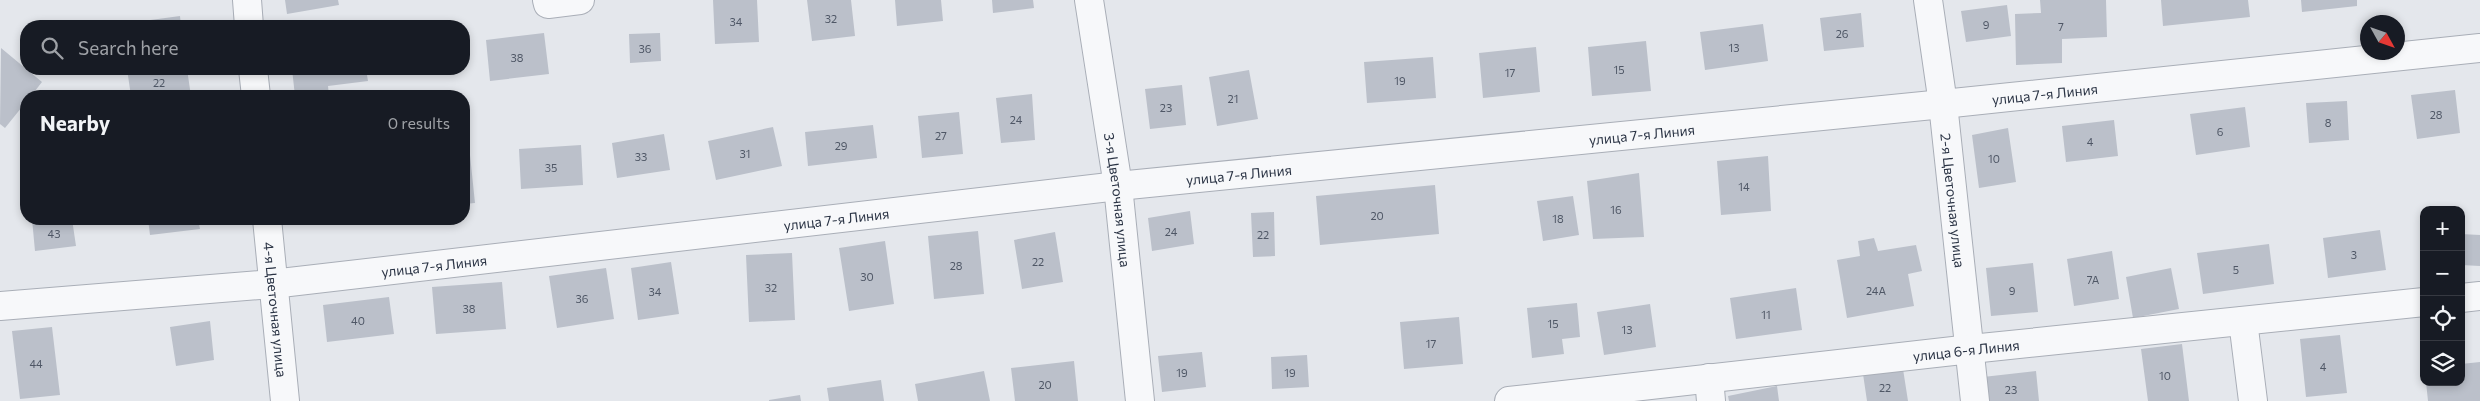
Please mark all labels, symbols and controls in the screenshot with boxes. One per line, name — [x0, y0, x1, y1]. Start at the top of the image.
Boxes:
house number: 32 — [825, 12, 837, 25]
house number: 34 — [730, 15, 743, 28]
north arrow — [2360, 15, 2405, 60]
house number: 9 — [1983, 18, 1990, 31]
search box — [20, 20, 470, 75]
house number: 7 — [2058, 20, 2064, 33]
house number: 26 — [1836, 27, 1849, 40]
icon: search — [38, 34, 66, 62]
text: Search here — [78, 36, 178, 59]
house number: 13 — [1729, 41, 1739, 54]
house number: 36 — [639, 42, 652, 55]
house number: 38 — [511, 51, 524, 64]
house number: 15 — [1613, 63, 1625, 76]
house number: 17 — [1505, 66, 1515, 79]
house number: 19 — [1394, 74, 1406, 87]
house number: 22 — [153, 76, 165, 89]
street label: улица 7-я Линия — [1991, 79, 2099, 107]
house number: 21 — [1228, 92, 1238, 105]
house number: 23 — [1160, 101, 1172, 114]
house number: 28 — [2430, 108, 2443, 121]
text: Nearby — [40, 110, 110, 135]
text: 0 results — [388, 113, 450, 132]
house number: 24 — [1010, 113, 1023, 126]
house number: 8 — [2325, 116, 2332, 129]
street label: улица 7-я Линия — [1588, 120, 1696, 148]
house number: 6 — [2217, 125, 2224, 138]
house number: 27 — [935, 129, 947, 142]
street label: 3-я Цветочная улица — [1101, 131, 1135, 268]
street label: 2-я Цветочная улица — [1938, 132, 1969, 268]
house number: 4 — [2087, 135, 2094, 148]
house number: 29 — [835, 139, 848, 152]
house number: 31 — [740, 147, 750, 160]
house number: 33 — [635, 150, 647, 163]
house number: 10 — [1988, 152, 2000, 165]
street label: улица 7-я Линия — [1185, 160, 1293, 188]
house number: 35 — [545, 161, 557, 174]
house number: 14 — [1738, 180, 1750, 193]
house number: 16 — [1610, 203, 1622, 216]
street label: улица 7-я Линия — [783, 204, 890, 233]
map controls — [2420, 206, 2465, 386]
button: + — [2420, 206, 2465, 251]
house number: 20 — [1370, 209, 1384, 222]
house number: 18 — [1552, 212, 1564, 225]
house number: 24 — [1165, 225, 1178, 238]
house number: 43 — [48, 227, 60, 240]
house number: 22 — [1257, 228, 1269, 241]
street label: 4-я Цветочная улица — [261, 241, 291, 378]
house number: 3 — [2351, 248, 2357, 261]
street label: улица 7-я Линия — [380, 251, 488, 280]
button: − — [2420, 251, 2465, 296]
house number: 22 — [1032, 255, 1044, 268]
house number: 28 — [950, 259, 963, 272]
house number: 5 — [2233, 263, 2239, 276]
house number: 30 — [860, 270, 874, 283]
house number: 7А — [2087, 273, 2100, 286]
house number: 32 — [765, 281, 777, 294]
house number: 24А — [1866, 284, 1886, 297]
house number: 9 — [2009, 284, 2016, 297]
house number: 34 — [649, 285, 662, 298]
house number: 36 — [576, 292, 589, 305]
button: locate — [2420, 296, 2465, 341]
house number: 38 — [463, 302, 476, 315]
house number: 11 — [1761, 308, 1771, 321]
house number: 40 — [351, 314, 365, 327]
house number: 15 — [1547, 317, 1559, 330]
house number: 13 — [1622, 323, 1632, 336]
street label: улица 6-я Линия — [1912, 336, 2020, 364]
house number: 17 — [1426, 337, 1436, 350]
button: layers — [2420, 341, 2465, 386]
house number: 44 — [29, 357, 43, 370]
house number: 4 — [2320, 360, 2327, 373]
house number: 19 — [1176, 366, 1188, 379]
house number: 19 — [1284, 366, 1296, 379]
house number: 10 — [2159, 369, 2171, 382]
house number: 20 — [1038, 378, 1052, 391]
house number: 22 — [1879, 381, 1891, 394]
house number: 23 — [2005, 383, 2017, 396]

